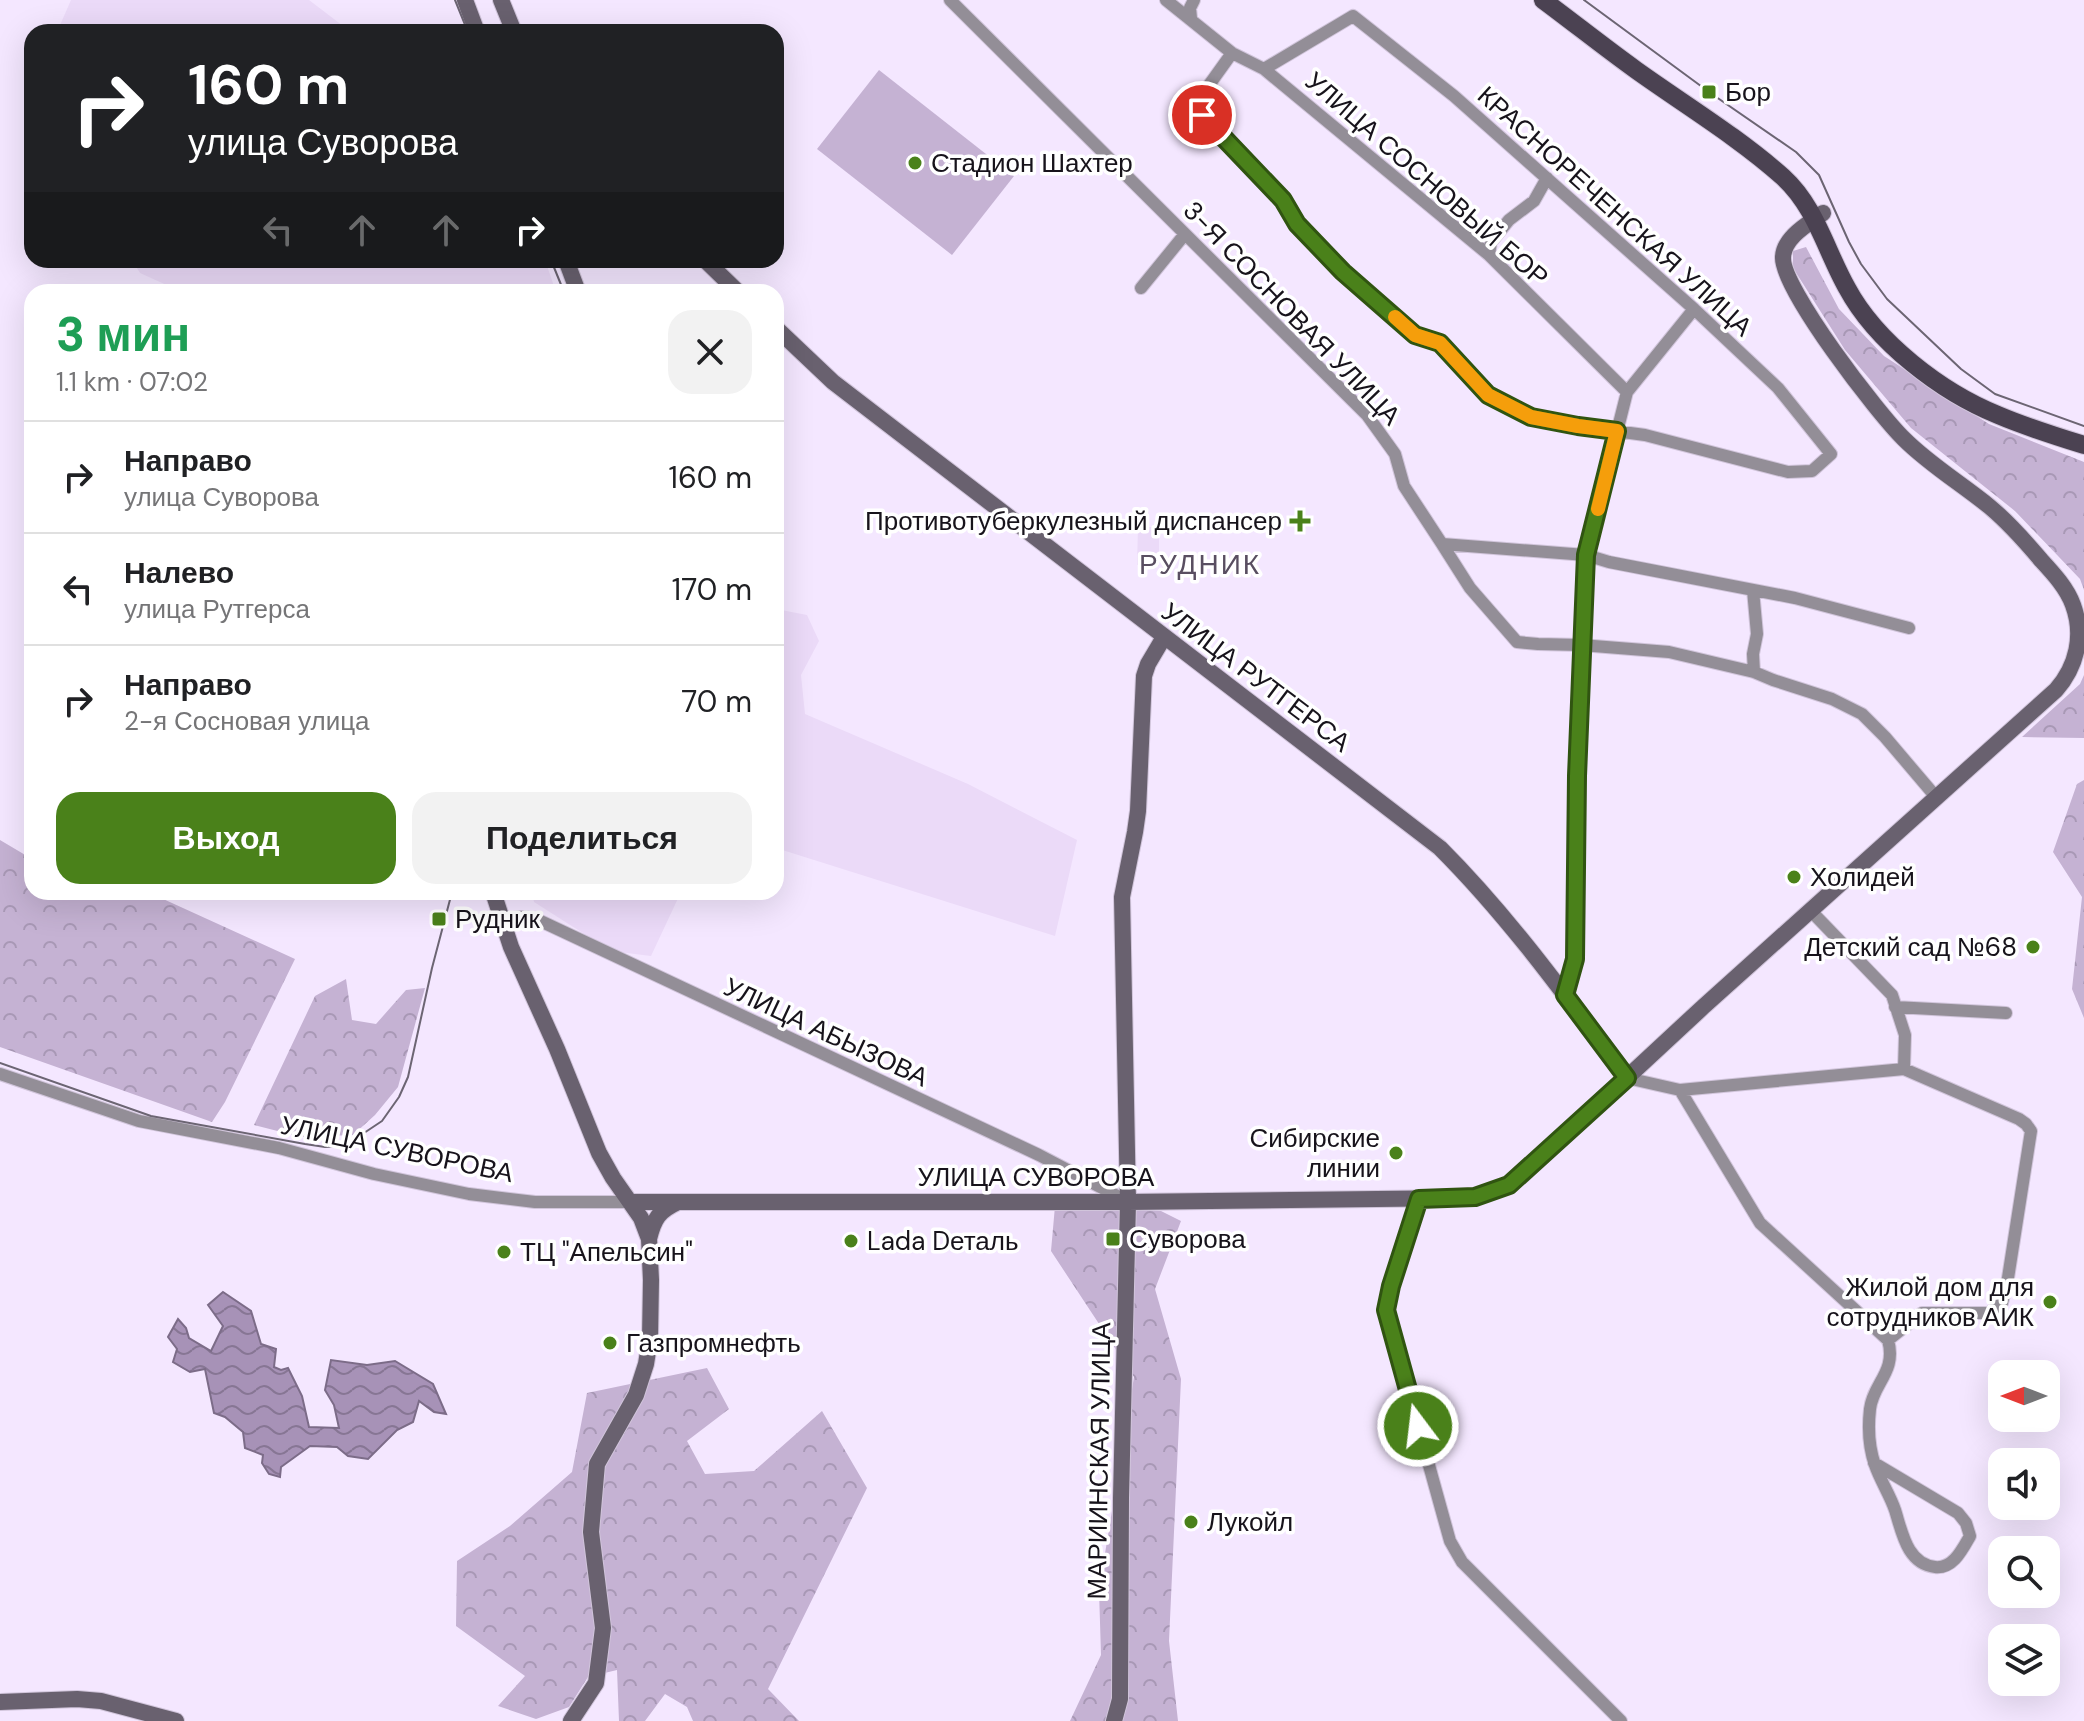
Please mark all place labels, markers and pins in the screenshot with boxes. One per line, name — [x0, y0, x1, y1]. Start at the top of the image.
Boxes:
place label: Бор — [1725, 75, 1771, 109]
pin — [1168, 81, 1236, 149]
marker: Бор — [1700, 83, 1718, 101]
place label: Стадион Шахтер — [931, 146, 1133, 180]
marker: Стадион Шахтер — [906, 154, 924, 172]
place label: Противотуберкулезный диспансер — [865, 504, 1282, 538]
marker: Противотуберкулезный диспансер — [1289, 510, 1311, 532]
place label: Холидей — [1810, 860, 1915, 894]
marker: Холидей — [1785, 868, 1803, 886]
place label: Рудник — [455, 902, 541, 936]
marker: Рудник — [430, 910, 448, 928]
place label: Детский сад №68 — [1804, 930, 2017, 964]
marker: Детский сад №68 — [2024, 938, 2042, 956]
place label: Сибирские линии — [1249, 1121, 1380, 1185]
marker: Сибирские линии — [1387, 1144, 1405, 1162]
place label: Суворова — [1129, 1222, 1246, 1256]
place label: Lada Dеталь — [867, 1224, 1019, 1258]
marker: Суворова — [1104, 1230, 1122, 1248]
marker: Lada Dеталь — [842, 1232, 860, 1250]
place label: ТЦ "Апельсин" — [520, 1235, 693, 1269]
marker: ТЦ "Апельсин" — [495, 1243, 513, 1261]
place label: Жилой дом для сотрудников АИК — [1827, 1270, 2034, 1334]
marker: Жилой дом для сотрудников АИК — [2041, 1293, 2059, 1311]
place label: Газпромнефть — [626, 1326, 801, 1360]
marker: Газпромнефть — [601, 1334, 619, 1352]
place label: Лукойл — [1207, 1505, 1293, 1539]
marker: Лукойл — [1182, 1513, 1200, 1531]

